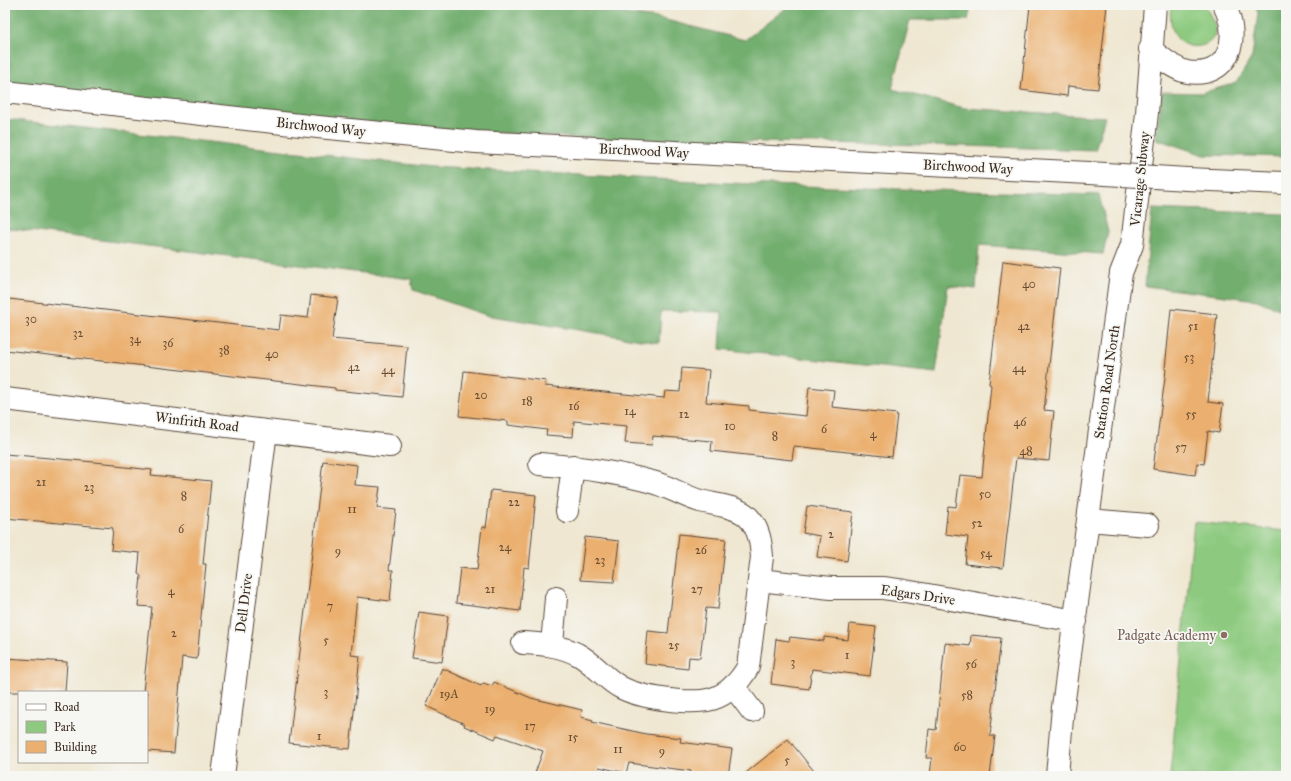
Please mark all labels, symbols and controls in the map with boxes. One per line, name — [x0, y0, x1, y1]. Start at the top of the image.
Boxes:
street label: Birchwood Way — [275, 114, 367, 140]
street label: Vicarage Subway — [1126, 130, 1153, 228]
street label: Birchwood Way — [599, 140, 690, 162]
street label: Birchwood Way — [923, 156, 1014, 178]
house number: 40 — [1022, 277, 1036, 291]
house number: 30 — [25, 312, 37, 326]
house number: 42 — [1018, 319, 1030, 333]
house number: 51 — [1188, 319, 1198, 333]
street label: Station Road North — [1091, 324, 1123, 440]
house number: 32 — [73, 326, 83, 340]
house number: 34 — [129, 332, 141, 346]
house number: 36 — [163, 336, 174, 350]
house number: 38 — [218, 343, 230, 357]
house number: 40 — [265, 347, 279, 361]
house number: 53 — [1184, 350, 1194, 364]
house number: 42 — [348, 360, 360, 374]
house number: 44 — [1012, 361, 1026, 375]
house number: 44 — [381, 363, 395, 377]
house number: 20 — [475, 388, 487, 402]
house number: 18 — [521, 394, 533, 408]
house number: 16 — [569, 399, 580, 413]
house number: 14 — [624, 404, 636, 418]
house number: 12 — [679, 407, 689, 421]
house number: 55 — [1185, 407, 1197, 421]
street label: Winfrith Road — [154, 408, 240, 436]
house number: 46 — [1014, 415, 1027, 429]
house number: 10 — [724, 419, 736, 433]
house number: 6 — [821, 422, 828, 436]
house number: 4 — [870, 427, 877, 441]
house number: 8 — [772, 429, 778, 443]
house number: 57 — [1175, 440, 1187, 454]
house number: 48 — [1019, 444, 1033, 458]
house number: 21 — [36, 475, 47, 489]
house number: 23 — [84, 480, 95, 494]
house number: 50 — [979, 487, 991, 501]
house number: 8 — [181, 489, 187, 503]
house number: 22 — [508, 495, 520, 509]
house number: 11 — [347, 502, 357, 516]
house number: 52 — [971, 516, 983, 530]
house number: 6 — [178, 522, 185, 536]
house number: 2 — [828, 527, 834, 541]
house number: 24 — [499, 540, 512, 554]
house number: 26 — [695, 543, 708, 557]
house number: 9 — [335, 544, 341, 558]
house number: 54 — [980, 546, 992, 560]
house number: 23 — [595, 553, 606, 567]
street label: Dell Drive — [232, 572, 256, 634]
street label: Edgars Drive — [880, 581, 957, 609]
house number: 21 — [485, 582, 496, 596]
house number: 27 — [691, 582, 703, 596]
house number: 4 — [168, 584, 175, 598]
house number: 7 — [327, 599, 333, 613]
house number: 2 — [171, 626, 177, 640]
place label: Padgate Academy — [1117, 627, 1216, 644]
marker: Padgate Academy — [1219, 630, 1229, 640]
house number: 5 — [323, 633, 329, 647]
house number: 25 — [668, 638, 680, 652]
house number: 1 — [845, 648, 850, 662]
house number: 3 — [791, 655, 796, 669]
house number: 56 — [965, 657, 978, 671]
house number: 3 — [324, 685, 329, 699]
house number: 19A — [439, 687, 459, 701]
house number: 58 — [961, 688, 973, 702]
legend — [18, 691, 148, 763]
text: Road — [54, 700, 80, 714]
house number: 19 — [484, 702, 496, 716]
house number: 17 — [524, 719, 536, 733]
text: Park — [54, 720, 76, 734]
house number: 1 — [317, 729, 322, 743]
house number: 15 — [568, 730, 579, 744]
text: Building — [54, 740, 97, 755]
house number: 60 — [953, 740, 967, 754]
house number: 11 — [613, 742, 623, 756]
house number: 9 — [659, 744, 665, 758]
house number: 5 — [784, 753, 790, 767]

